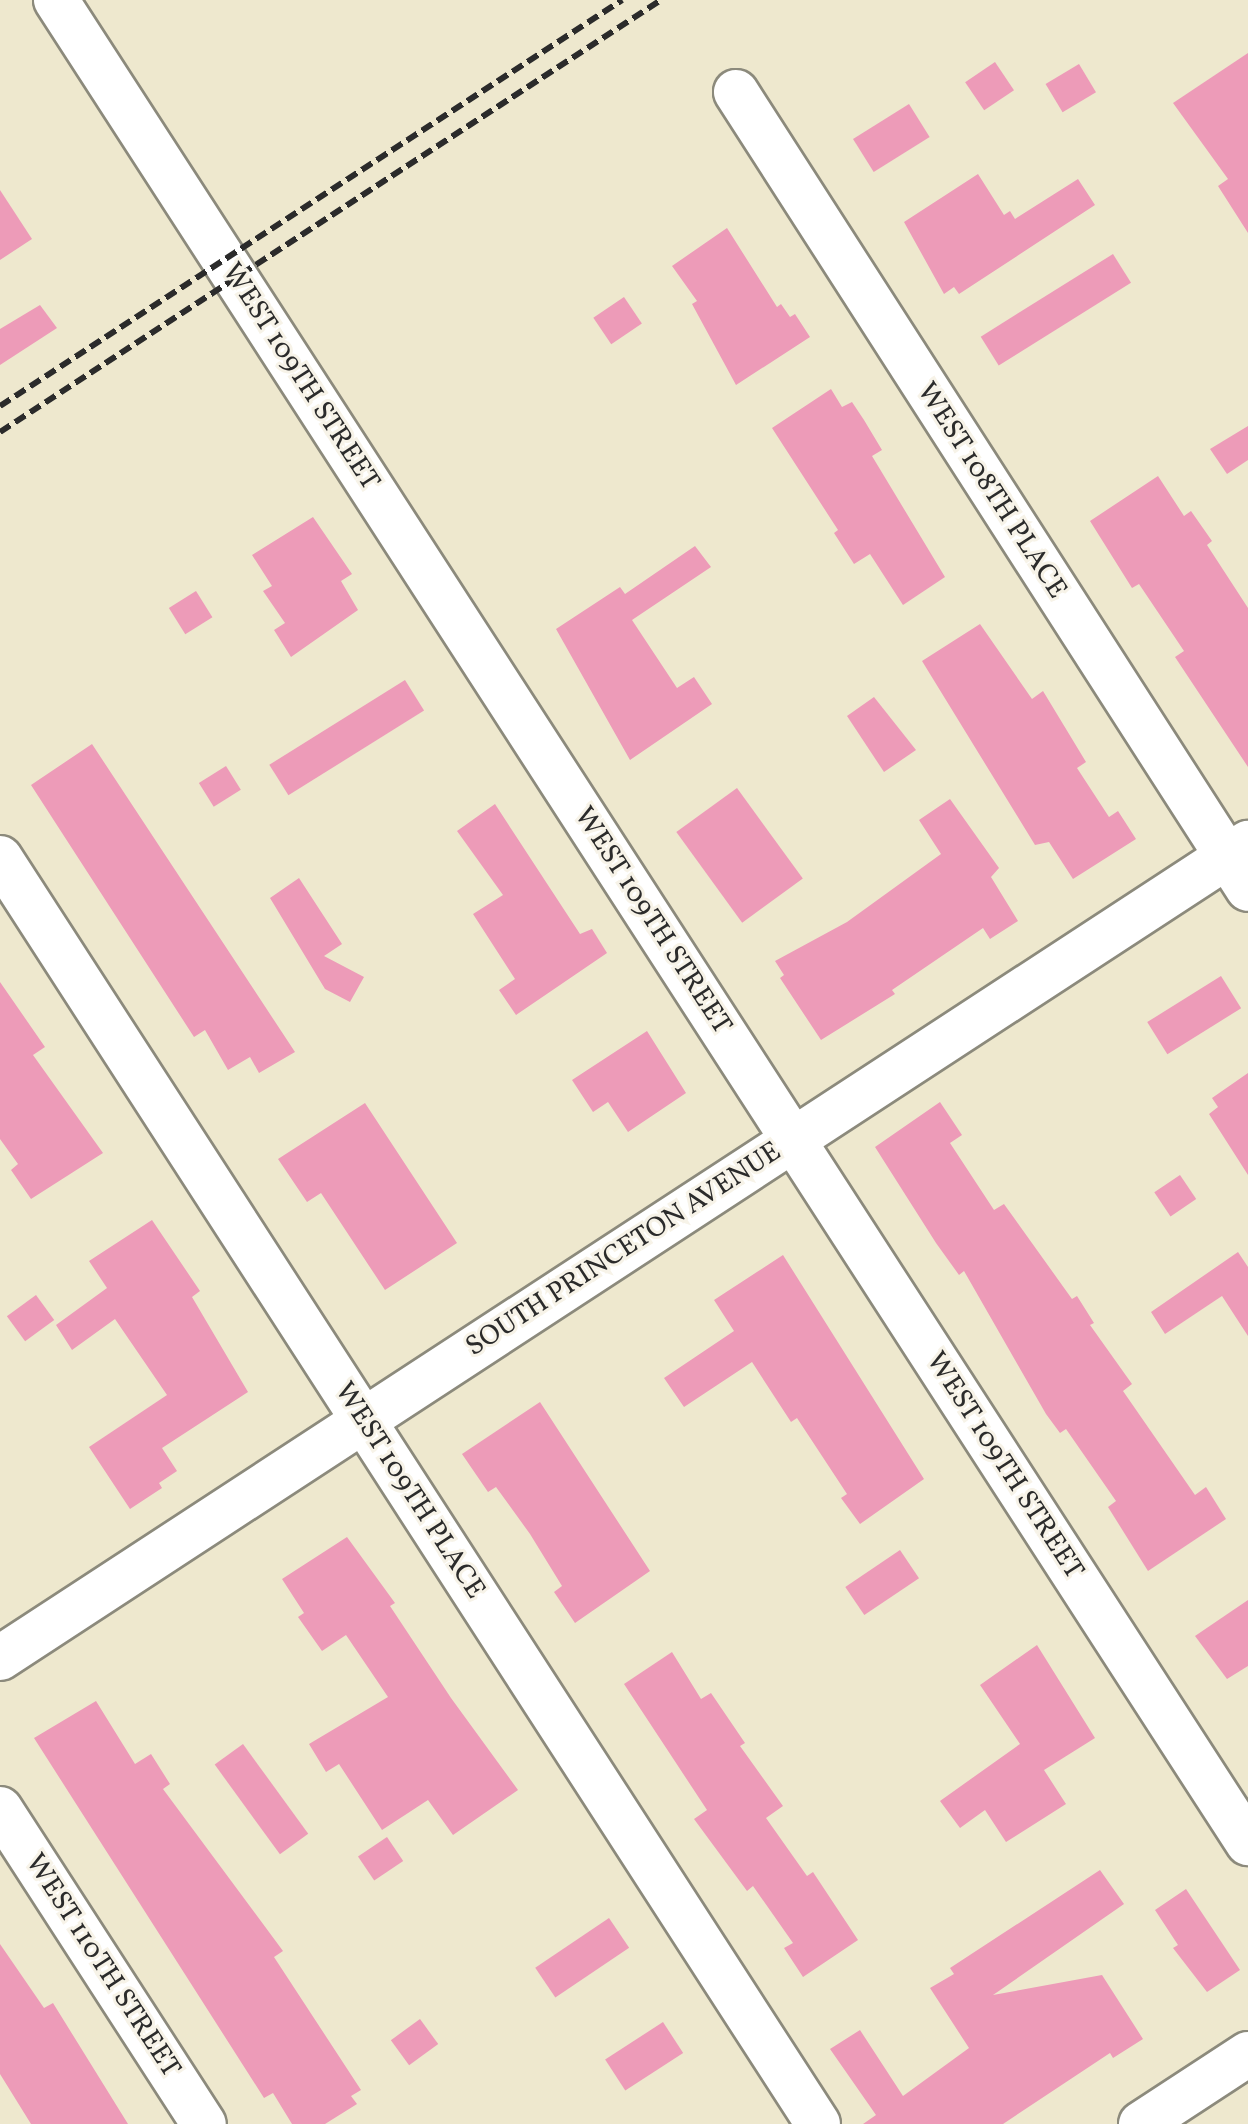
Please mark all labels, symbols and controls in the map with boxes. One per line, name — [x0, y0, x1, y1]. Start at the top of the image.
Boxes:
street label: WEST 109TH STREET — [214, 257, 386, 497]
street label: WEST 108TH PLACE — [908, 376, 1074, 606]
street label: WEST 109TH STREET — [566, 801, 738, 1041]
street label: SOUTH PRINCETON AVENUE — [460, 1135, 788, 1365]
street label: WEST 109TH STREET — [918, 1346, 1090, 1586]
street label: WEST 109TH PLACE — [326, 1376, 492, 1606]
street label: WEST 110TH STREET — [17, 1848, 187, 2084]

